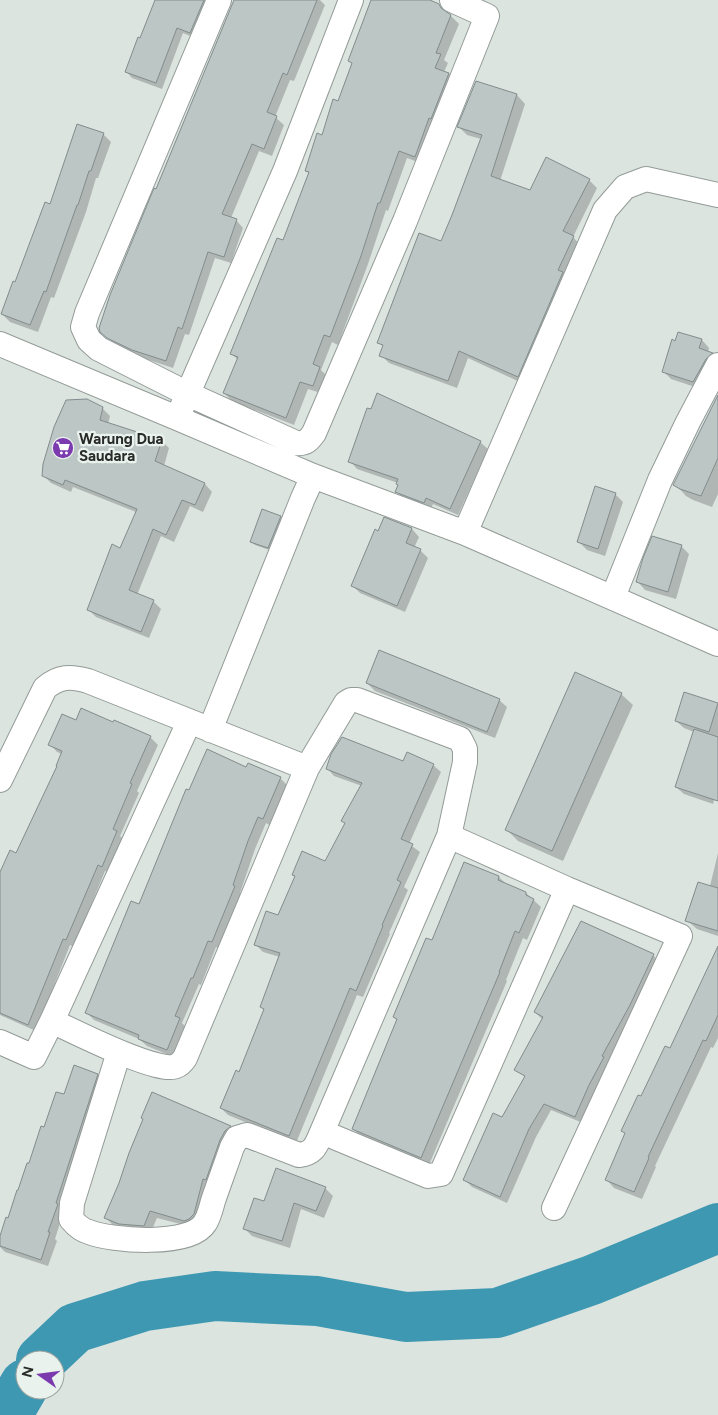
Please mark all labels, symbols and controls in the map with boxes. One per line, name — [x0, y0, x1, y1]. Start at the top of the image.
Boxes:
place label: Warung Dua Saudara — [79, 430, 163, 465]
supermarket icon: Warung Dua Saudara — [51, 436, 75, 460]
north arrow — [15, 1350, 65, 1400]
text: N — [18, 1365, 37, 1379]

